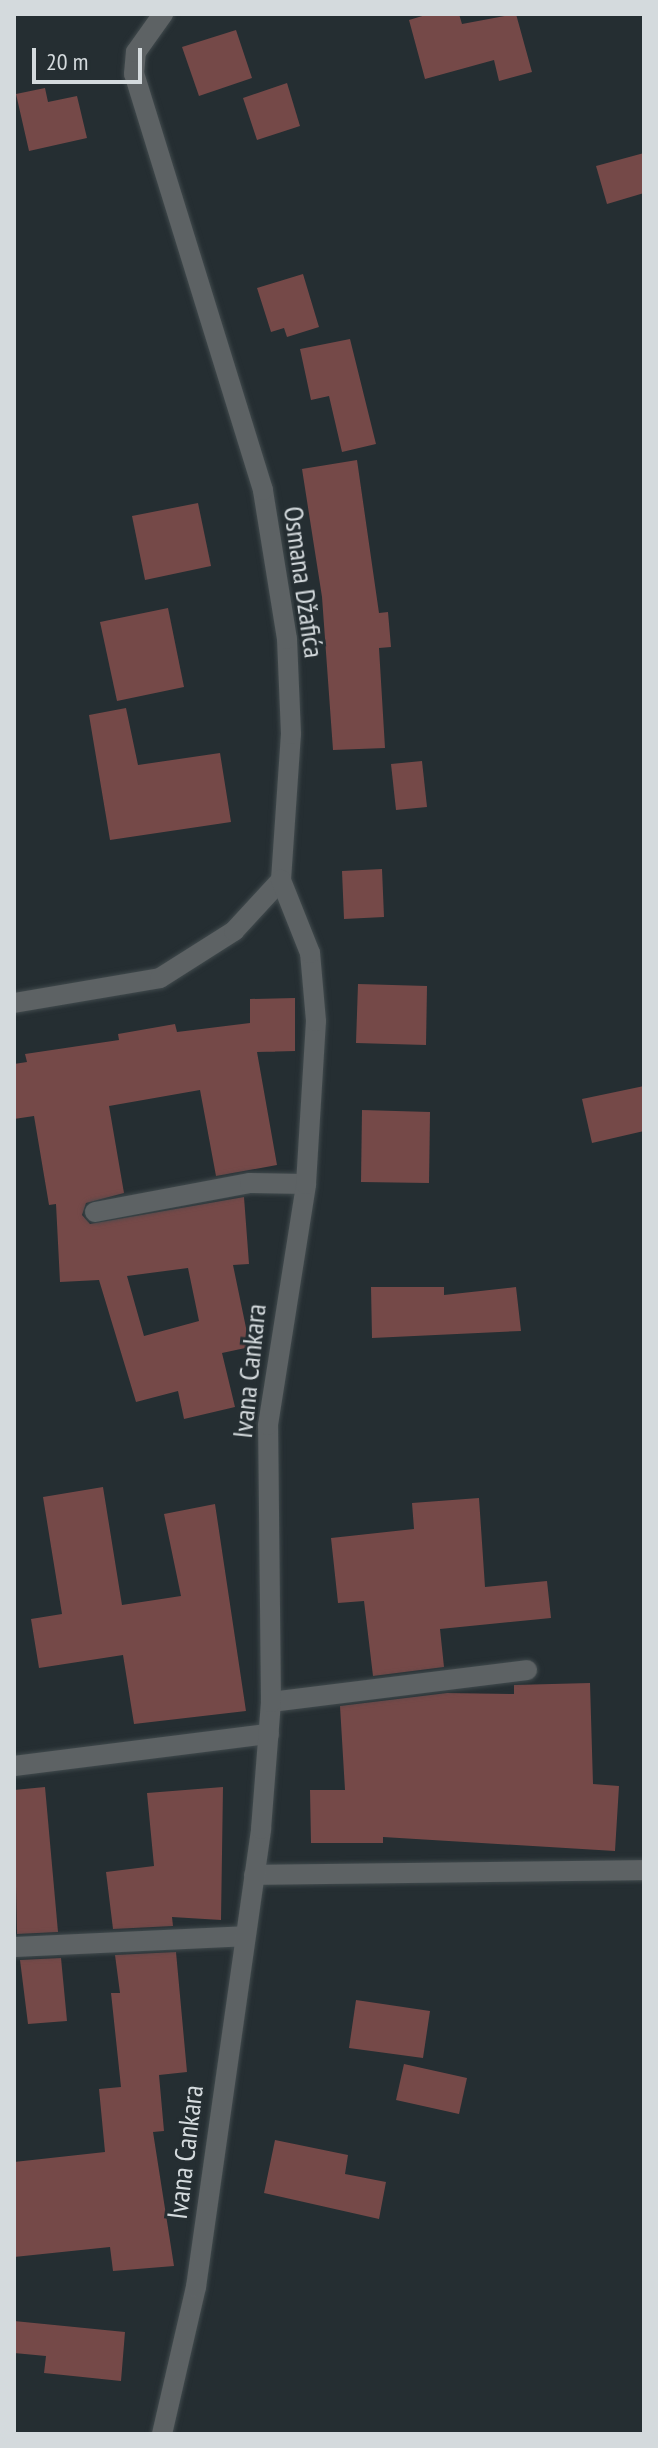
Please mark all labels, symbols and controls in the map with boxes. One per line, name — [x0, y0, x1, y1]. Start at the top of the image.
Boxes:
scale bar — [36, 32, 146, 82]
text: 20 m — [46, 46, 88, 77]
street label: Osmana Džafića — [277, 504, 331, 660]
street label: Ivana Cankara — [225, 1302, 273, 1440]
street label: Ivana Cankara — [160, 2083, 210, 2221]

